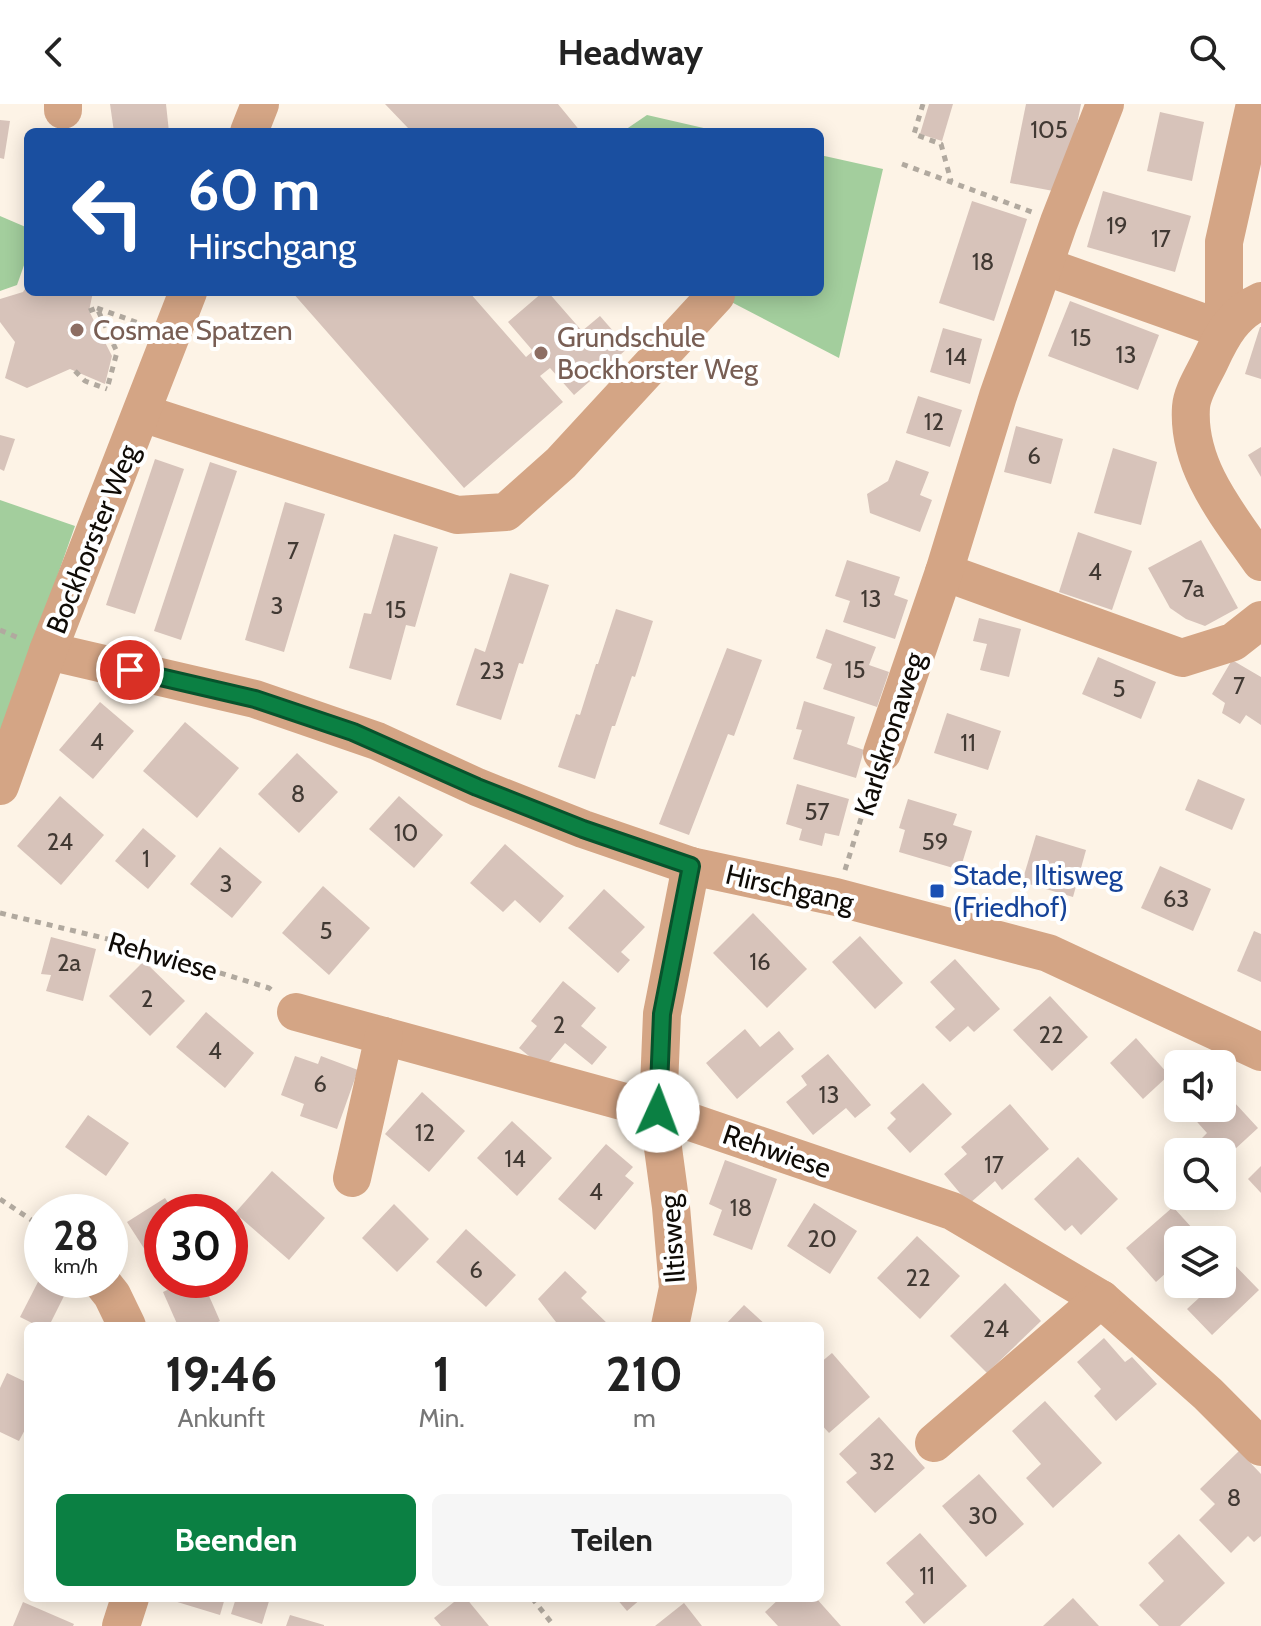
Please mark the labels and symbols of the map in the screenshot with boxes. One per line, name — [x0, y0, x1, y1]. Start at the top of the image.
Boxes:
house number: 105 — [1030, 115, 1068, 144]
house number: 19 — [1106, 211, 1128, 240]
house number: 17 — [1151, 224, 1171, 253]
house number: 18 — [972, 247, 994, 276]
place label: Cosmae Spatzen — [93, 313, 293, 347]
place label: Grundschule Bockhorster Weg — [557, 320, 759, 386]
marker: Cosmae Spatzen — [68, 321, 86, 339]
house number: 15 — [1071, 323, 1091, 352]
house number: 13 — [1116, 340, 1136, 369]
house number: 14 — [945, 342, 967, 371]
marker: Grundschule Bockhorster Weg — [532, 344, 550, 362]
house number: 12 — [924, 407, 944, 436]
street label: Bockhorster Weg — [39, 439, 146, 638]
house number: 6 — [1027, 441, 1041, 470]
house number: 7 — [287, 536, 299, 565]
house number: 4 — [1088, 557, 1102, 586]
house number: 7a — [1182, 574, 1205, 603]
house number: 13 — [861, 584, 881, 613]
house number: 3 — [271, 591, 283, 620]
house number: 15 — [386, 595, 406, 624]
pin — [96, 636, 164, 704]
street label: Karlskronaweg — [847, 647, 932, 820]
house number: 15 — [845, 655, 865, 684]
house number: 23 — [479, 656, 505, 685]
house number: 7 — [1233, 671, 1245, 700]
house number: 5 — [1113, 674, 1125, 703]
house number: 4 — [90, 727, 104, 756]
house number: 11 — [960, 728, 976, 757]
house number: 8 — [291, 779, 305, 808]
house number: 57 — [804, 797, 830, 826]
house number: 10 — [394, 818, 418, 847]
house number: 24 — [47, 827, 73, 856]
house number: 59 — [922, 827, 948, 856]
house number: 1 — [142, 844, 150, 873]
street label: Hirschgang — [722, 857, 859, 920]
place label: Stade, Iltisweg (Friedhof) — [953, 858, 1124, 924]
house number: 3 — [220, 869, 232, 898]
marker: Stade, Iltisweg (Friedhof) — [928, 882, 946, 900]
house number: 63 — [1163, 884, 1189, 913]
house number: 5 — [320, 916, 332, 945]
street label: Rehwiese — [104, 924, 222, 988]
house number: 16 — [749, 947, 771, 976]
house number: 2a — [57, 948, 82, 977]
house number: 2 — [141, 984, 153, 1013]
house number: 2 — [553, 1010, 565, 1039]
house number: 22 — [1038, 1020, 1064, 1049]
house number: 4 — [208, 1036, 222, 1065]
house number: 6 — [313, 1069, 327, 1098]
position arrow — [616, 1069, 700, 1153]
house number: 13 — [819, 1080, 839, 1109]
street label: Rehwiese — [718, 1117, 836, 1185]
house number: 12 — [415, 1118, 435, 1147]
house number: 14 — [504, 1144, 526, 1173]
house number: 17 — [984, 1150, 1004, 1179]
house number: 4 — [589, 1177, 603, 1206]
street label: Iltisweg — [652, 1193, 692, 1284]
house number: 18 — [730, 1193, 752, 1222]
speed limit sign: 30 — [144, 1194, 248, 1298]
house number: 20 — [807, 1224, 837, 1253]
house number: 6 — [469, 1255, 483, 1284]
house number: 22 — [905, 1263, 931, 1292]
house number: 24 — [983, 1314, 1009, 1343]
house number: 32 — [869, 1447, 895, 1476]
house number: 8 — [1227, 1483, 1241, 1512]
house number: 30 — [968, 1501, 998, 1530]
house number: 11 — [919, 1561, 935, 1590]

